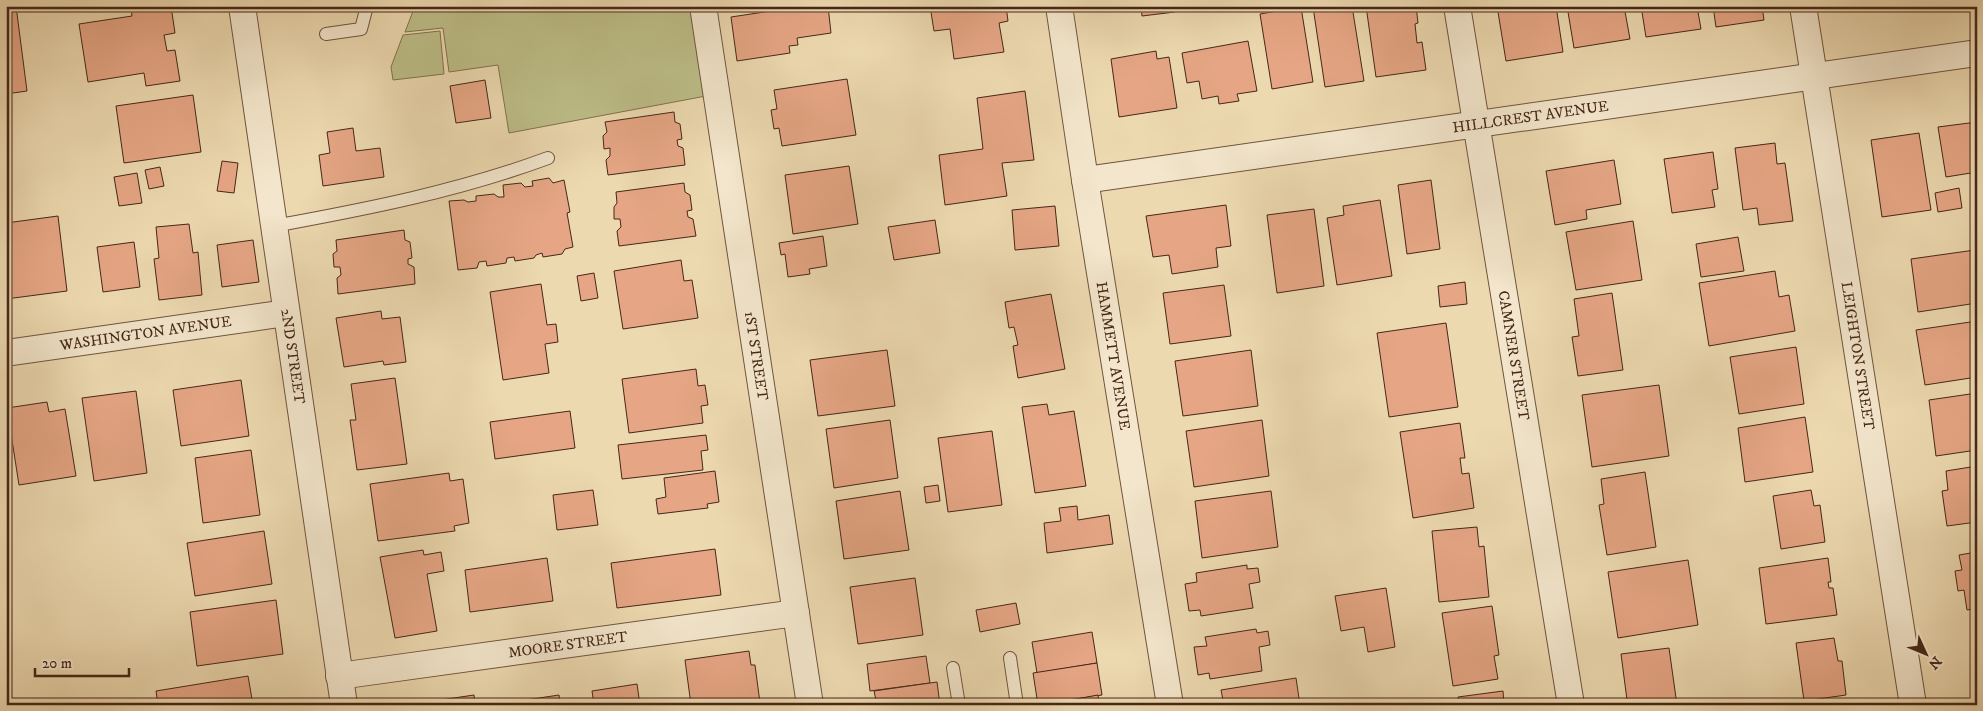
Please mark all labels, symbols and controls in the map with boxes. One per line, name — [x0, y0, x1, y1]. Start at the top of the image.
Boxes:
street label: HILLCREST AVENUE — [1451, 96, 1610, 137]
street label: HAMMETT AVENUE — [1092, 280, 1135, 432]
street label: LEIGHTON STREET — [1837, 280, 1879, 432]
street label: CAMNER STREET — [1494, 289, 1534, 422]
street label: 2ND STREET — [277, 307, 310, 406]
street label: 1ST STREET — [740, 310, 773, 402]
street label: WASHINGTON AVENUE — [57, 311, 233, 355]
street label: MOORE STREET — [507, 627, 629, 662]
north arrow — [1900, 628, 1950, 678]
scale bar — [35, 646, 129, 678]
text: N — [1924, 652, 1945, 673]
text: 20 m — [42, 654, 72, 673]

